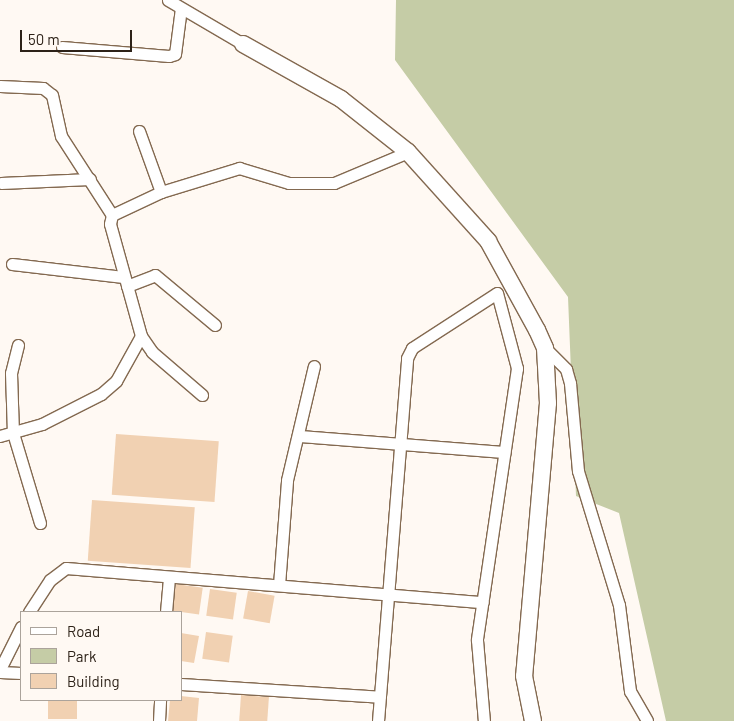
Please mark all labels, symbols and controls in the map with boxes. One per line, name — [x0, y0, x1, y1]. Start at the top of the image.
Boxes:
scale bar — [22, 20, 135, 52]
text: 50 m — [28, 30, 60, 48]
legend — [20, 611, 182, 701]
text: Road — [67, 622, 100, 640]
text: Park — [67, 647, 96, 665]
text: Building — [67, 672, 120, 690]

